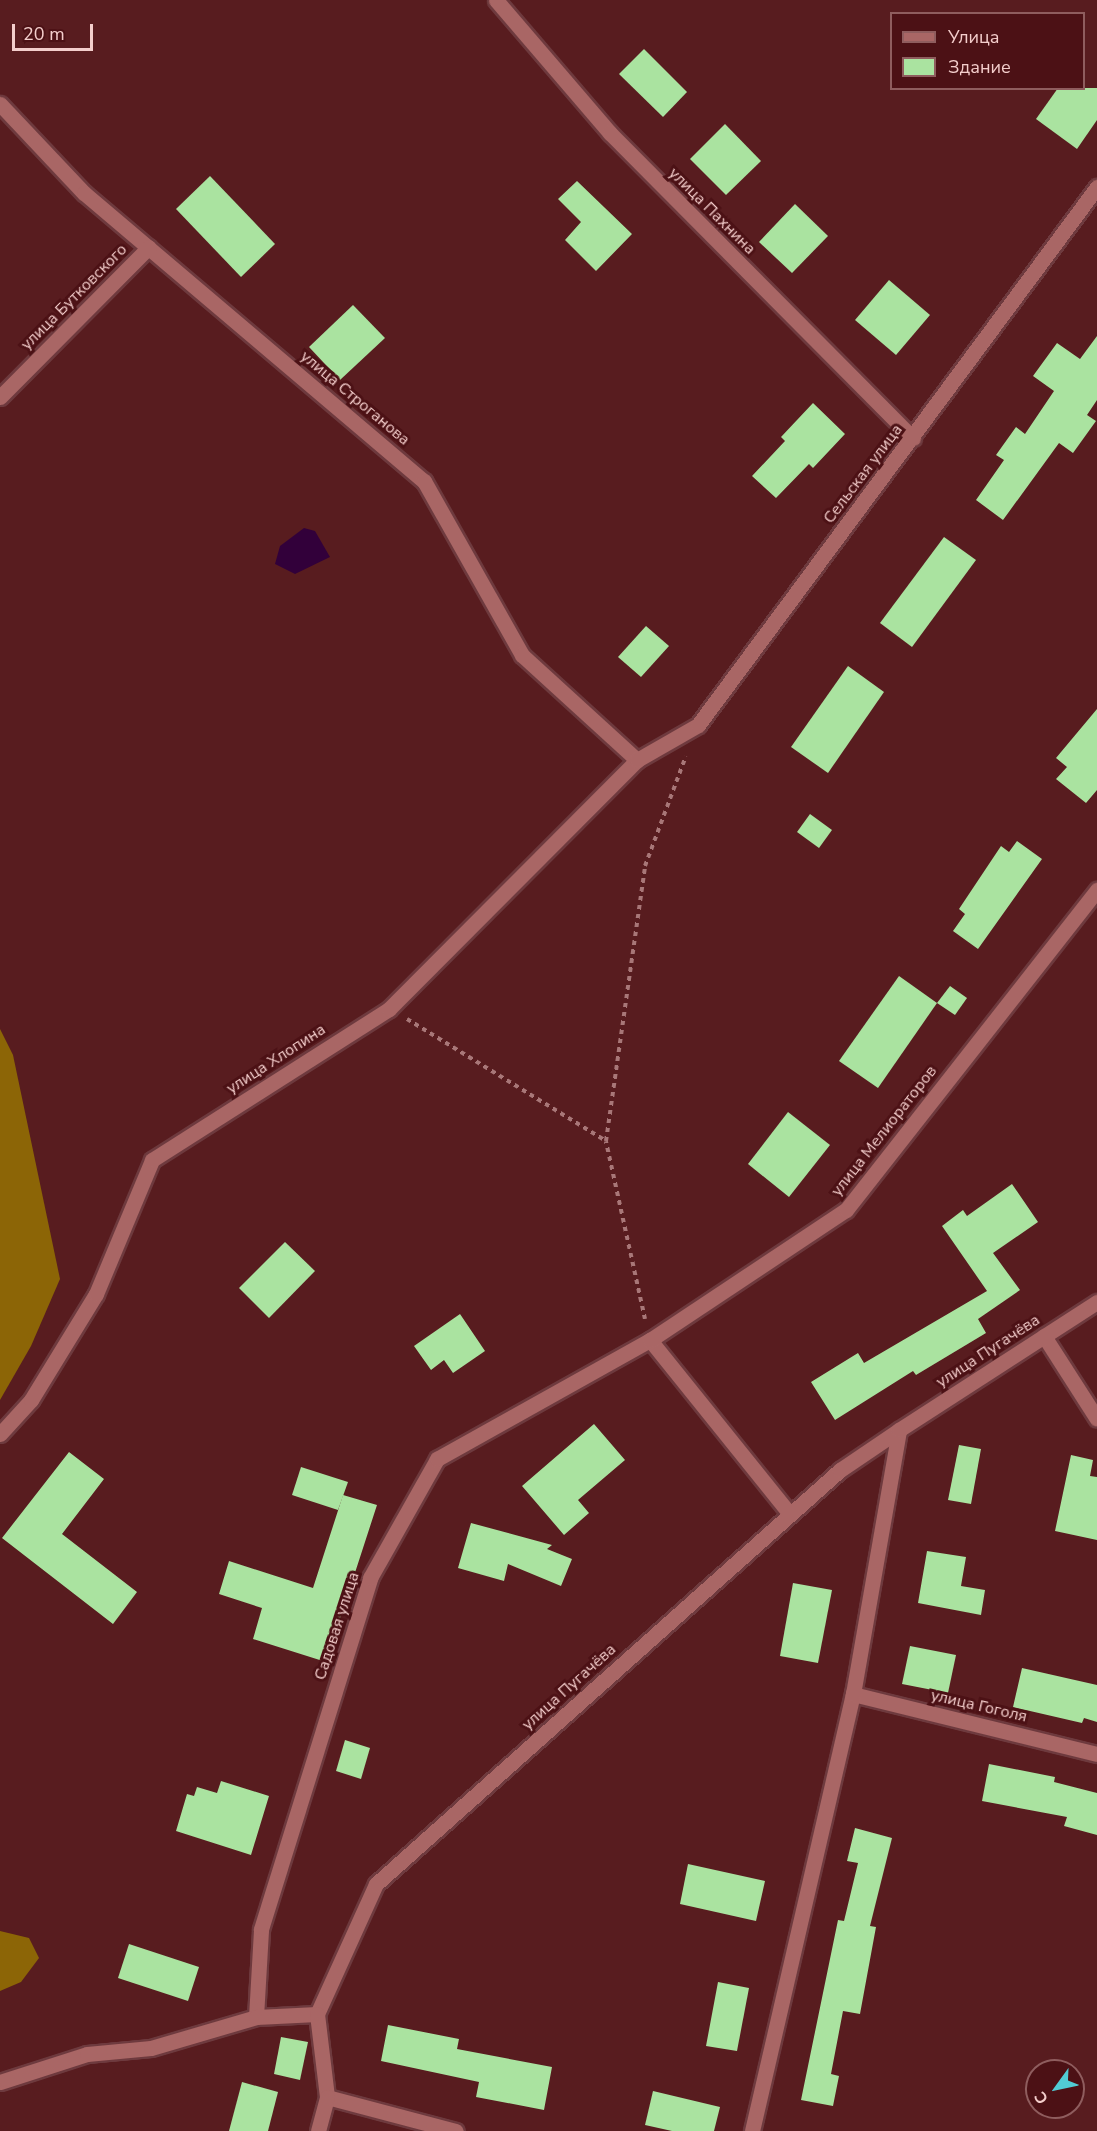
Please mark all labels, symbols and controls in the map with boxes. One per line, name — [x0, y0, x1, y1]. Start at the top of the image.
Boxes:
scale bar — [15, 12, 96, 50]
legend — [890, 12, 1085, 90]
text: 20 m — [23, 22, 65, 46]
text: Улица — [948, 25, 999, 49]
text: Здание — [948, 55, 1011, 79]
street label: улица Пахнина — [665, 164, 759, 258]
street label: улица Бутковского — [17, 240, 131, 354]
street label: улица Строганова — [297, 347, 413, 449]
street label: Сельская улица — [820, 421, 906, 527]
street label: улица Хлопина — [223, 1020, 329, 1098]
street label: улица Мелиораторов — [827, 1062, 941, 1200]
street label: улица Пугачёва — [933, 1310, 1043, 1392]
street label: Садовая улица — [310, 1570, 364, 1682]
street label: улица Пугачёва — [518, 1640, 620, 1734]
street label: улица Гоголя — [929, 1686, 1029, 1726]
north arrow — [1025, 2059, 1085, 2119]
text: С — [1029, 2087, 1054, 2108]

